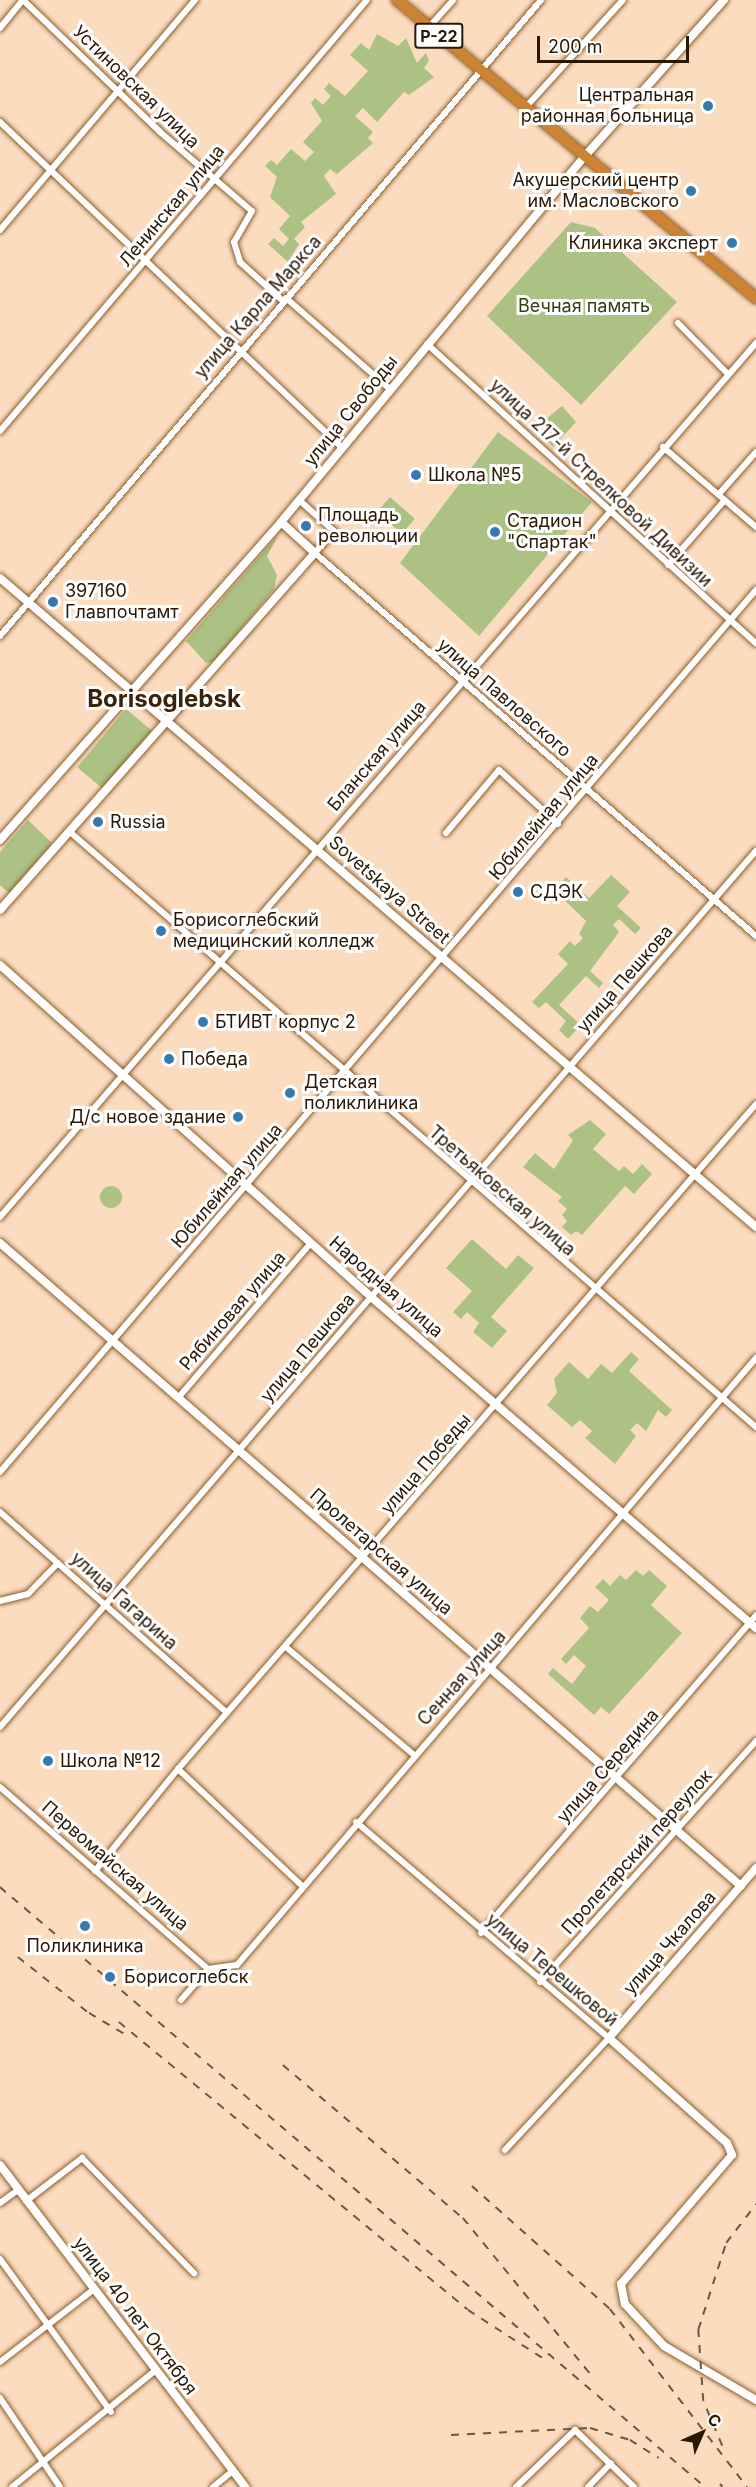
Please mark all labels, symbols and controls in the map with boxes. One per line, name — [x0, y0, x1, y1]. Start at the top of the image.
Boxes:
street label: Устиновская улица — [68, 21, 204, 153]
road number: Р-22 — [414, 23, 464, 49]
scale bar — [540, 24, 692, 62]
text: 200 m — [548, 36, 603, 57]
place label: Центральная районная больница — [521, 85, 694, 128]
marker: Центральная районная больница — [699, 97, 717, 115]
street label: Ленинская улица — [115, 141, 229, 271]
place label: Акушерский центр им. Масловского — [512, 170, 679, 213]
marker: Акушерский центр им. Масловского — [684, 184, 698, 198]
street label: улица Карла Маркса — [190, 231, 326, 383]
place label: Клиника эксперт — [568, 232, 718, 254]
marker: Клиника эксперт — [723, 234, 741, 252]
park label: Вечная память — [518, 295, 650, 317]
street label: улица Свободы — [300, 351, 402, 471]
street label: улица 217-й Стрелковой Дивизии — [486, 374, 716, 592]
place label: Школа №5 — [428, 464, 522, 486]
marker: Школа №5 — [409, 468, 423, 482]
place label: Площадь революции — [318, 505, 418, 548]
place label: Стадион "Спартак" — [507, 511, 597, 554]
marker: Площадь революции — [299, 519, 313, 533]
marker: Стадион "Спартак" — [488, 525, 502, 539]
place label: 397160 Главпочтамт — [65, 581, 179, 624]
marker: 397160 Главпочтамт — [46, 595, 60, 609]
street label: улица Павловского — [433, 634, 575, 762]
district label: Borisoglebsk — [87, 685, 241, 713]
street label: Бланская улица — [323, 696, 431, 816]
street label: Юбилейная улица — [485, 750, 603, 884]
place label: Russia — [110, 811, 166, 833]
marker: Russia — [91, 815, 105, 829]
street label: Sovetskaya Street — [324, 832, 454, 948]
place label: СДЭК — [530, 881, 583, 903]
marker: СДЭК — [511, 885, 525, 899]
place label: Борисоглебский медицинский колледж — [173, 910, 375, 952]
street label: улица Пешкова — [572, 921, 678, 1037]
marker: Борисоглебский медицинский колледж — [154, 924, 168, 938]
place label: БТИВТ корпус 2 — [215, 1011, 356, 1033]
marker: БТИВТ корпус 2 — [196, 1015, 210, 1029]
place label: Победа — [181, 1048, 248, 1070]
marker: Победа — [162, 1052, 176, 1066]
place label: Детская поликлиника — [304, 1072, 418, 1114]
marker: Детская поликлиника — [281, 1084, 299, 1102]
place label: Д/с новое здание — [69, 1106, 226, 1128]
marker: Д/с новое здание — [231, 1110, 245, 1124]
street label: Юбилейная улица — [167, 1119, 287, 1253]
street label: Третьяковская улица — [424, 1121, 580, 1261]
street label: Народная улица — [325, 1232, 447, 1342]
street label: Рябиновая улица — [175, 1247, 291, 1375]
street label: улица Пешкова — [256, 1289, 360, 1407]
street label: улица Победы — [376, 1409, 476, 1519]
street label: Пролетарская улица — [305, 1484, 457, 1620]
street label: улица Гагарина — [66, 1548, 182, 1654]
street label: Сенная улица — [413, 1626, 511, 1730]
street label: улица Середина — [553, 1705, 663, 1827]
place label: Школа №12 — [60, 1750, 161, 1772]
marker: Школа №12 — [41, 1754, 55, 1768]
street label: Пролетарский переулок — [557, 1765, 717, 1939]
street label: Первомайская улица — [37, 1797, 193, 1935]
street label: улица Чкалова — [619, 1887, 721, 1999]
street label: улица Терешковой — [482, 1909, 622, 2031]
marker: Поликлиника — [78, 1919, 92, 1933]
place label: Поликлиника — [26, 1935, 144, 1957]
place label: Борисоглебск — [124, 1966, 249, 1988]
marker: Борисоглебск — [101, 1968, 119, 1986]
street label: улица 40 лет Октября — [69, 2233, 201, 2399]
north arrow — [672, 2403, 732, 2463]
text: С — [703, 2409, 726, 2432]

